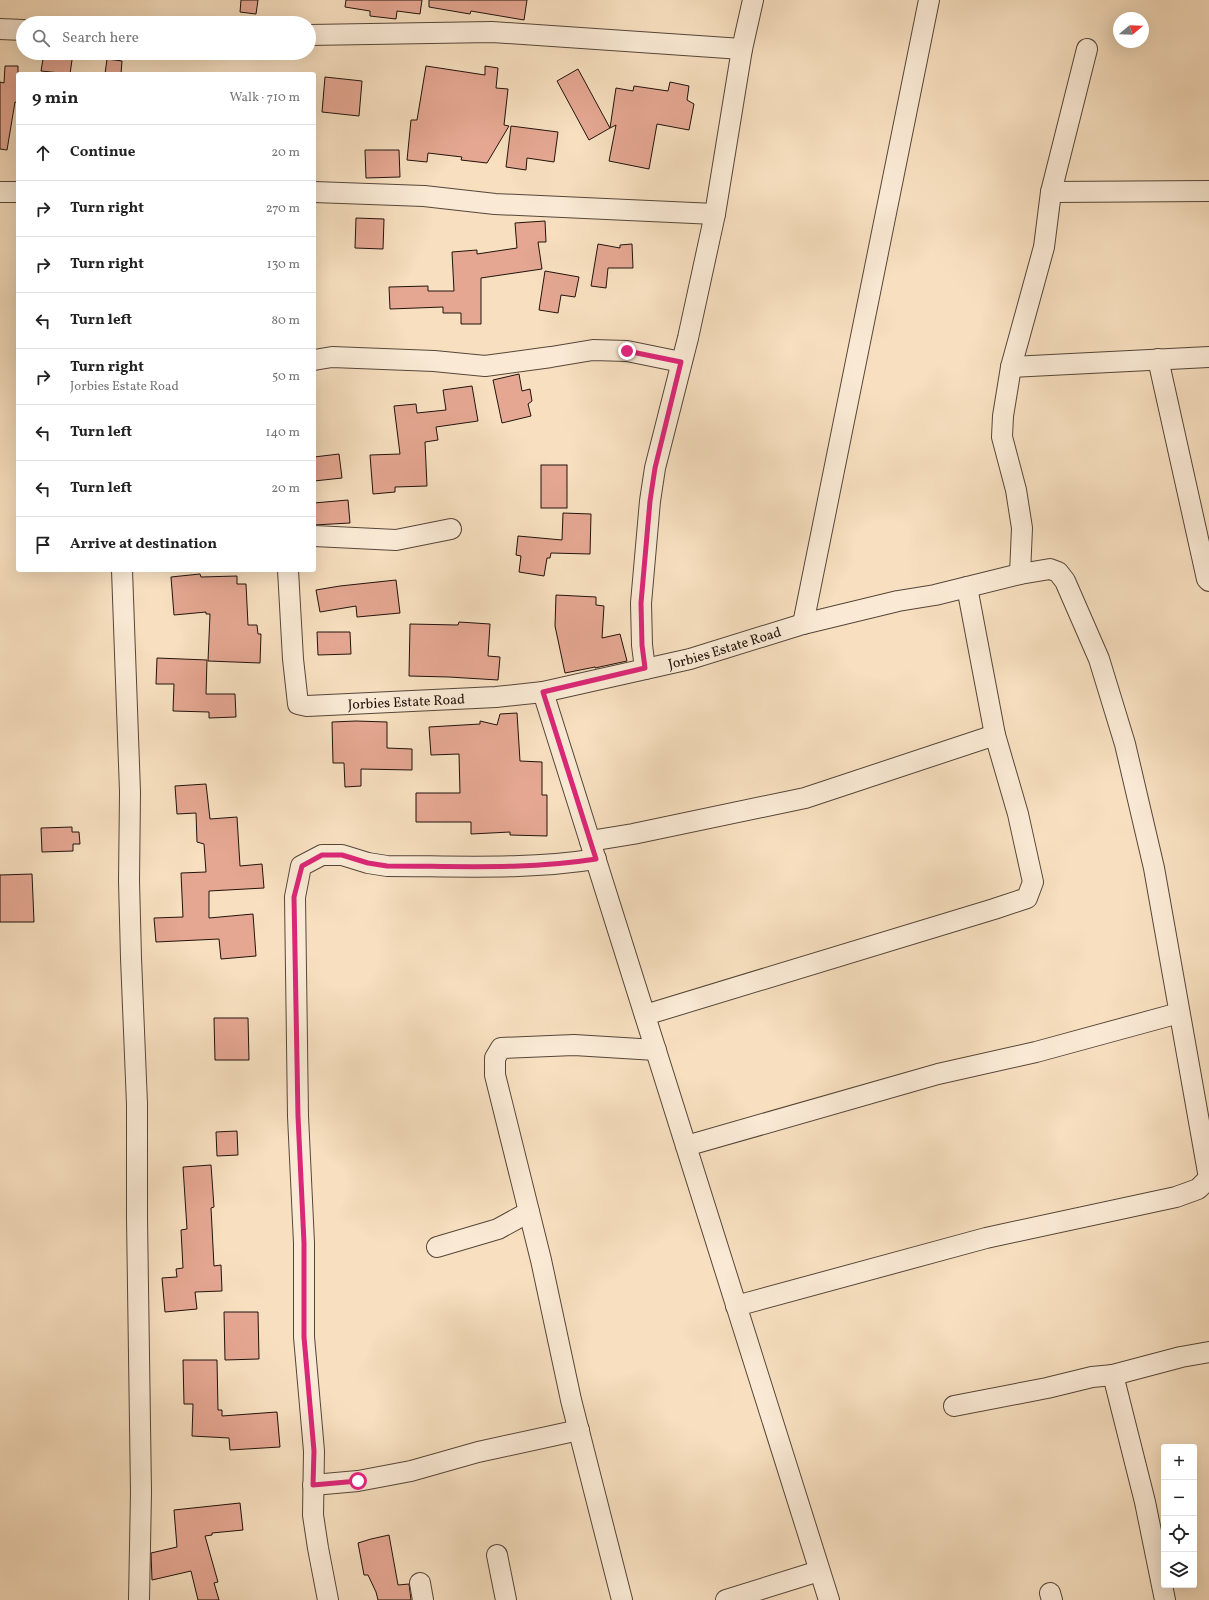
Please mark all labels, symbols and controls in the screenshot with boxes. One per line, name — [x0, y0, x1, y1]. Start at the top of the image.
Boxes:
north arrow — [1113, 12, 1149, 48]
search box — [16, 16, 316, 60]
icon: search — [30, 27, 52, 49]
text: Search here — [62, 28, 139, 49]
text: 9 min — [32, 87, 78, 110]
text: Walk · 710 m — [229, 89, 300, 107]
icon: ahead — [32, 142, 54, 164]
text: Continue — [70, 142, 135, 163]
text: 20 m — [271, 144, 300, 162]
icon: right — [32, 198, 54, 220]
text: Turn right — [70, 198, 144, 219]
text: 270 m — [266, 200, 300, 218]
icon: right — [32, 254, 54, 276]
text: Turn right — [70, 254, 144, 275]
text: 130 m — [267, 256, 300, 274]
icon: left — [32, 310, 54, 332]
text: Turn left — [70, 310, 132, 331]
text: 80 m — [271, 312, 300, 330]
route end — [618, 342, 636, 360]
text: Turn right — [70, 357, 144, 378]
icon: right — [32, 366, 54, 388]
text: 50 m — [272, 368, 300, 386]
text: Jorbies Estate Road — [70, 378, 179, 396]
icon: left — [32, 422, 54, 444]
text: Turn left — [70, 422, 132, 443]
text: 140 m — [266, 424, 300, 442]
icon: left — [32, 478, 54, 500]
text: Turn left — [70, 478, 132, 499]
text: 20 m — [271, 480, 300, 498]
icon: arrive — [32, 534, 54, 556]
text: Arrive at destination — [70, 534, 217, 555]
street label: Jorbies Estate Road — [666, 623, 784, 675]
street label: Jorbies Estate Road — [347, 690, 465, 715]
map controls — [1161, 1444, 1197, 1588]
button: + — [1161, 1444, 1197, 1480]
route start — [349, 1472, 367, 1490]
button: − — [1161, 1480, 1197, 1516]
button: locate — [1161, 1516, 1197, 1552]
button: layers — [1161, 1552, 1197, 1588]

